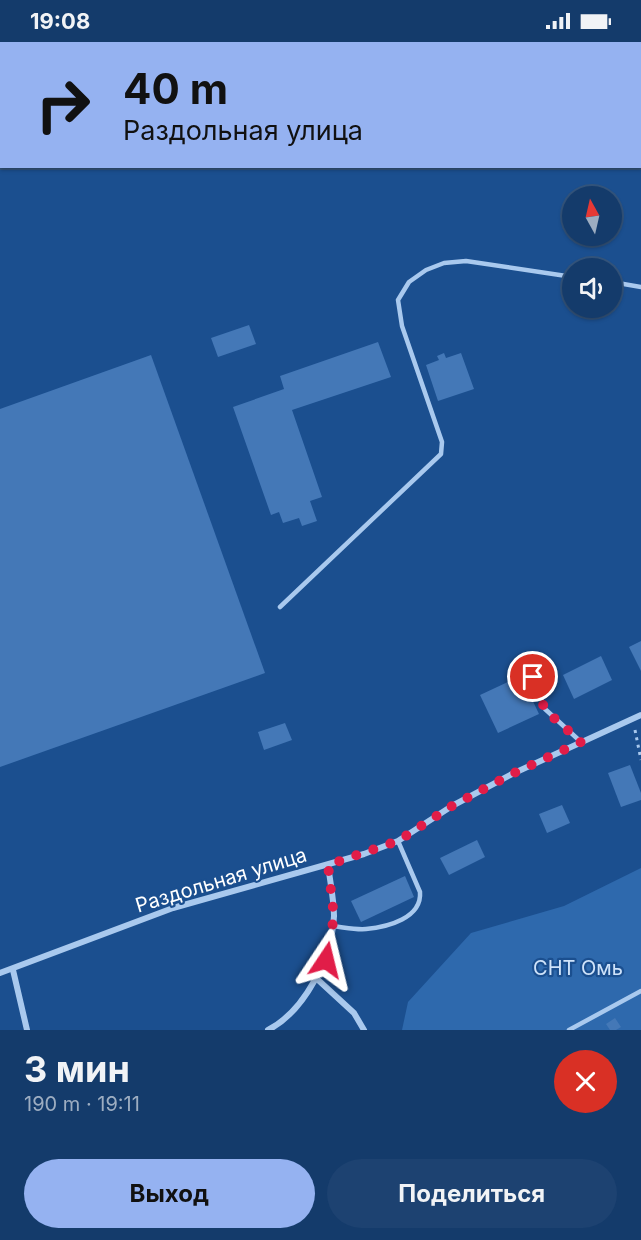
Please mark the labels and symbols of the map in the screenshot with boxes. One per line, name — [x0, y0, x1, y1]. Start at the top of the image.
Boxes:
north arrow — [562, 186, 622, 246]
pin — [507, 651, 558, 702]
street label: Раздольная улица — [133, 843, 309, 917]
position arrow — [294, 928, 358, 992]
park label: СНТ Омь — [533, 956, 623, 980]

